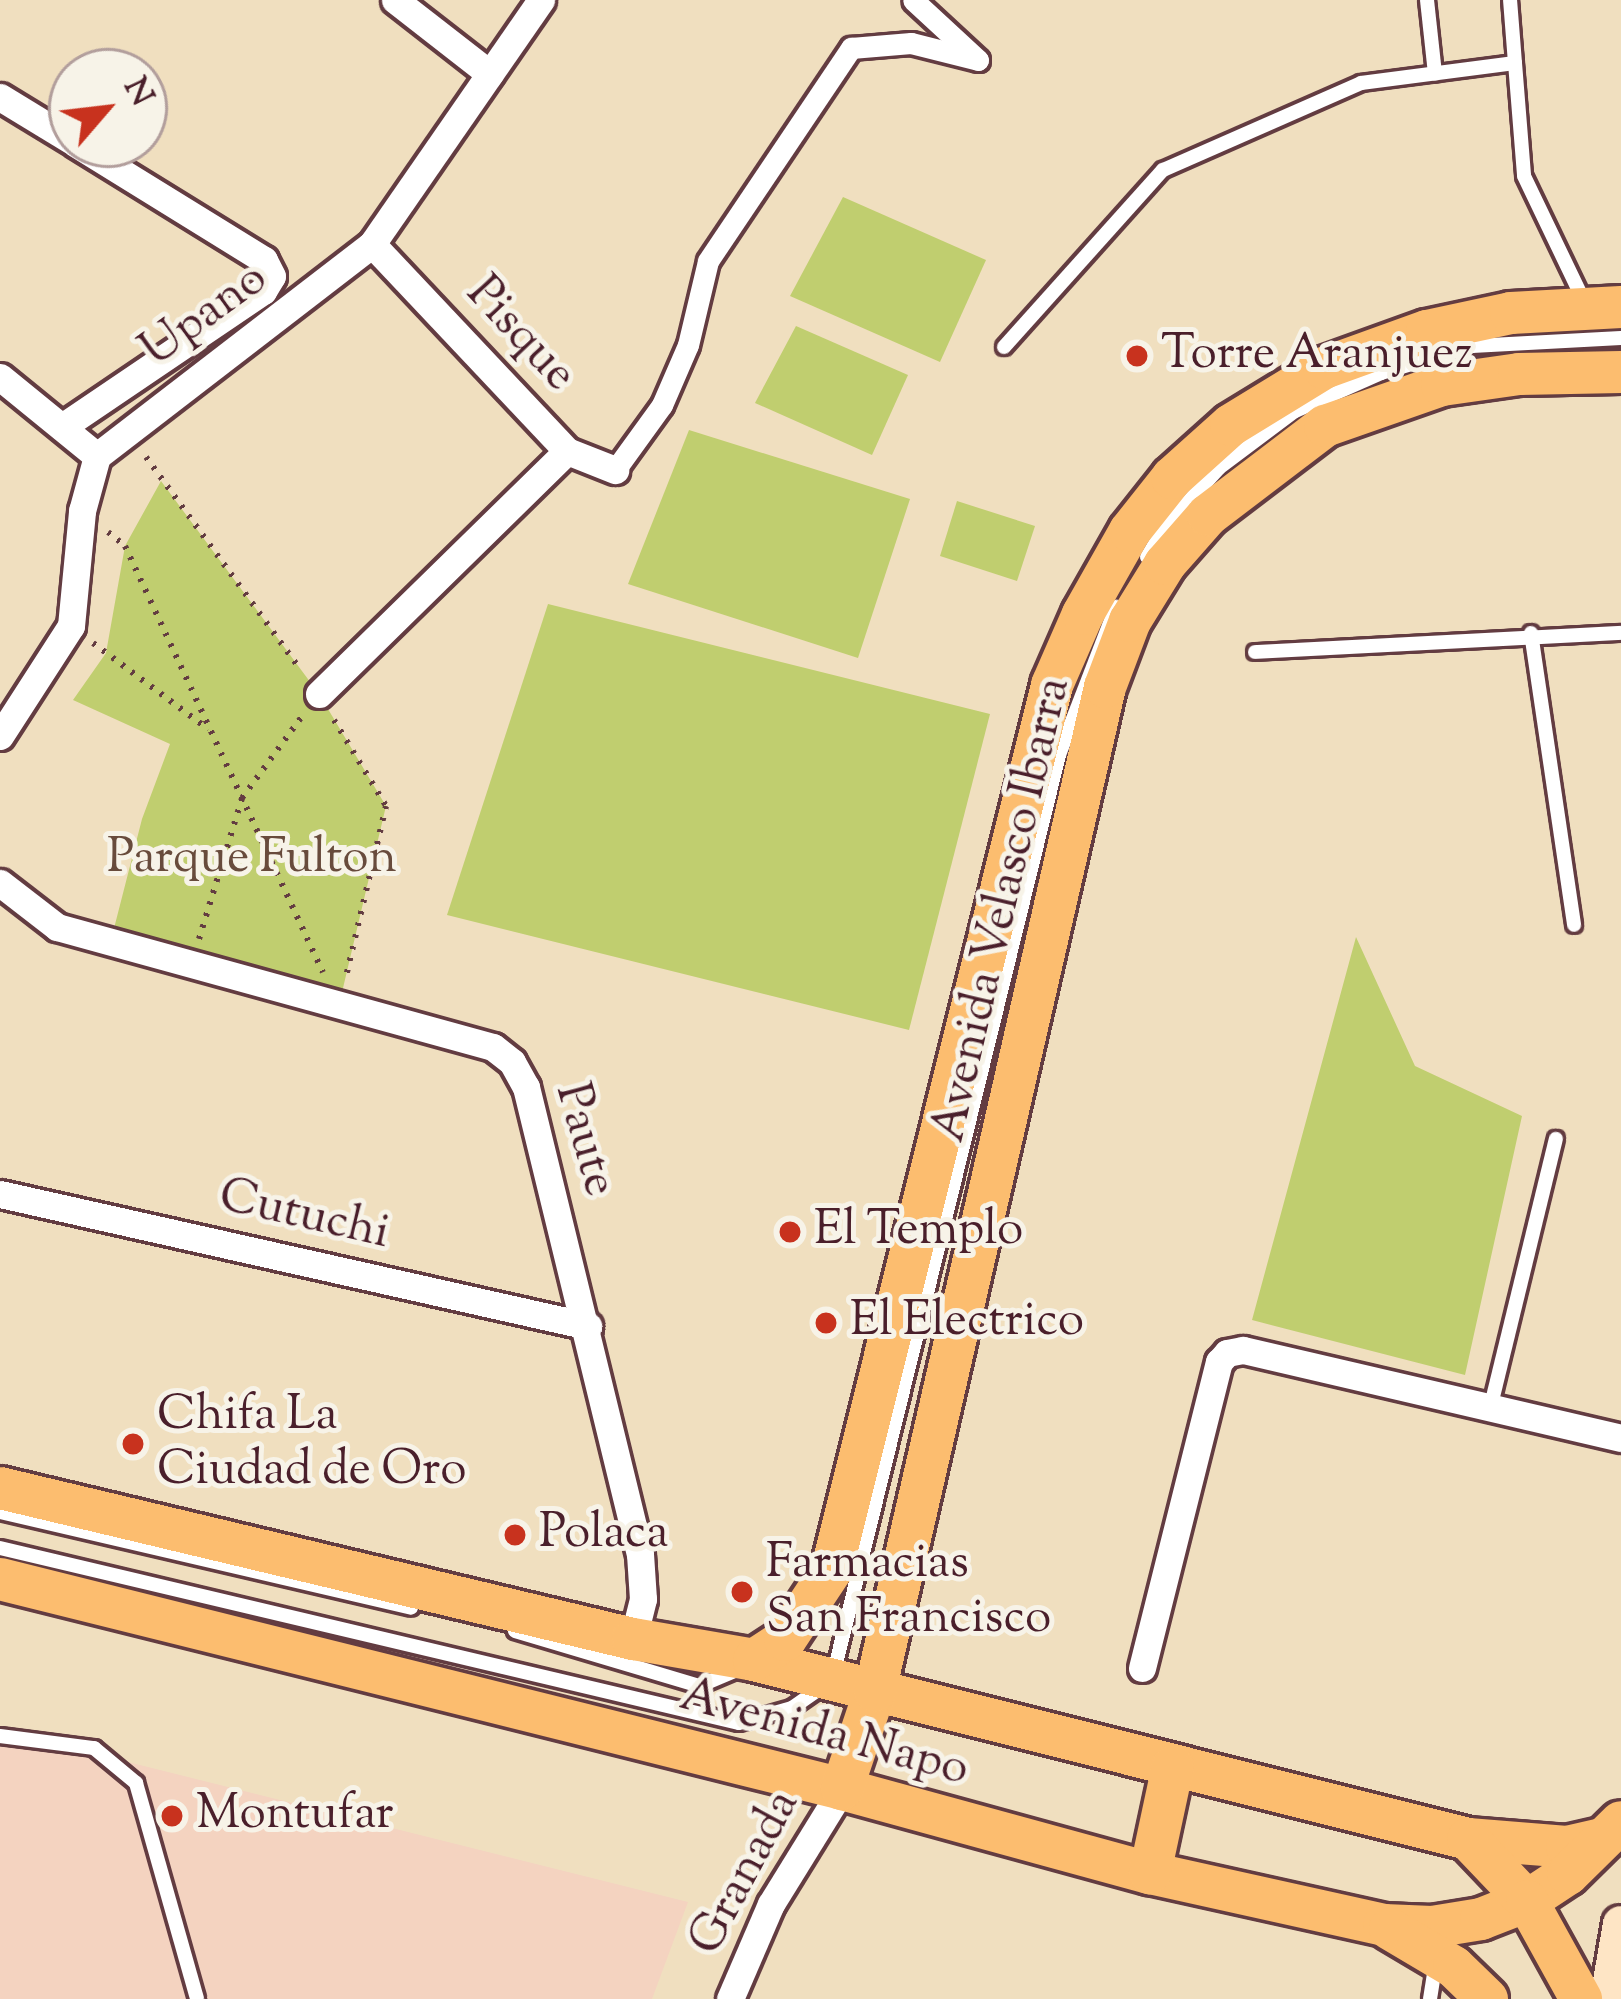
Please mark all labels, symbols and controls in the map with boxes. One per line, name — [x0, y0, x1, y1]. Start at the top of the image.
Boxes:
north arrow — [48, 48, 168, 168]
text: N — [110, 70, 165, 115]
street label: Upano — [131, 251, 279, 381]
street label: Pisque — [453, 266, 587, 404]
place label: Torre Aranjuez — [1161, 327, 1473, 385]
marker: Torre Aranjuez — [1124, 343, 1150, 369]
street label: Avenida Velasco Ibarra — [922, 672, 1084, 1148]
park label: Parque Fulton — [107, 831, 397, 889]
street label: Paute — [541, 1077, 627, 1203]
street label: Cutuchi — [213, 1168, 395, 1264]
place label: El Templo — [814, 1203, 1023, 1261]
marker: El Templo — [777, 1219, 803, 1245]
place label: El Electrico — [850, 1294, 1084, 1352]
marker: El Electrico — [813, 1310, 839, 1336]
place label: Chifa La Ciudad de Oro — [157, 1387, 466, 1500]
marker: Chifa La Ciudad de Oro — [120, 1431, 146, 1457]
place label: Polaca — [539, 1506, 669, 1564]
marker: Polaca — [502, 1522, 528, 1548]
place label: Farmacias San Francisco — [766, 1535, 1051, 1648]
marker: Farmacias San Francisco — [729, 1579, 755, 1605]
street label: Avenida Napo — [673, 1668, 975, 1800]
street label: Granada — [679, 1781, 813, 1965]
place label: Montufar — [196, 1787, 394, 1845]
marker: Montufar — [159, 1803, 185, 1829]

